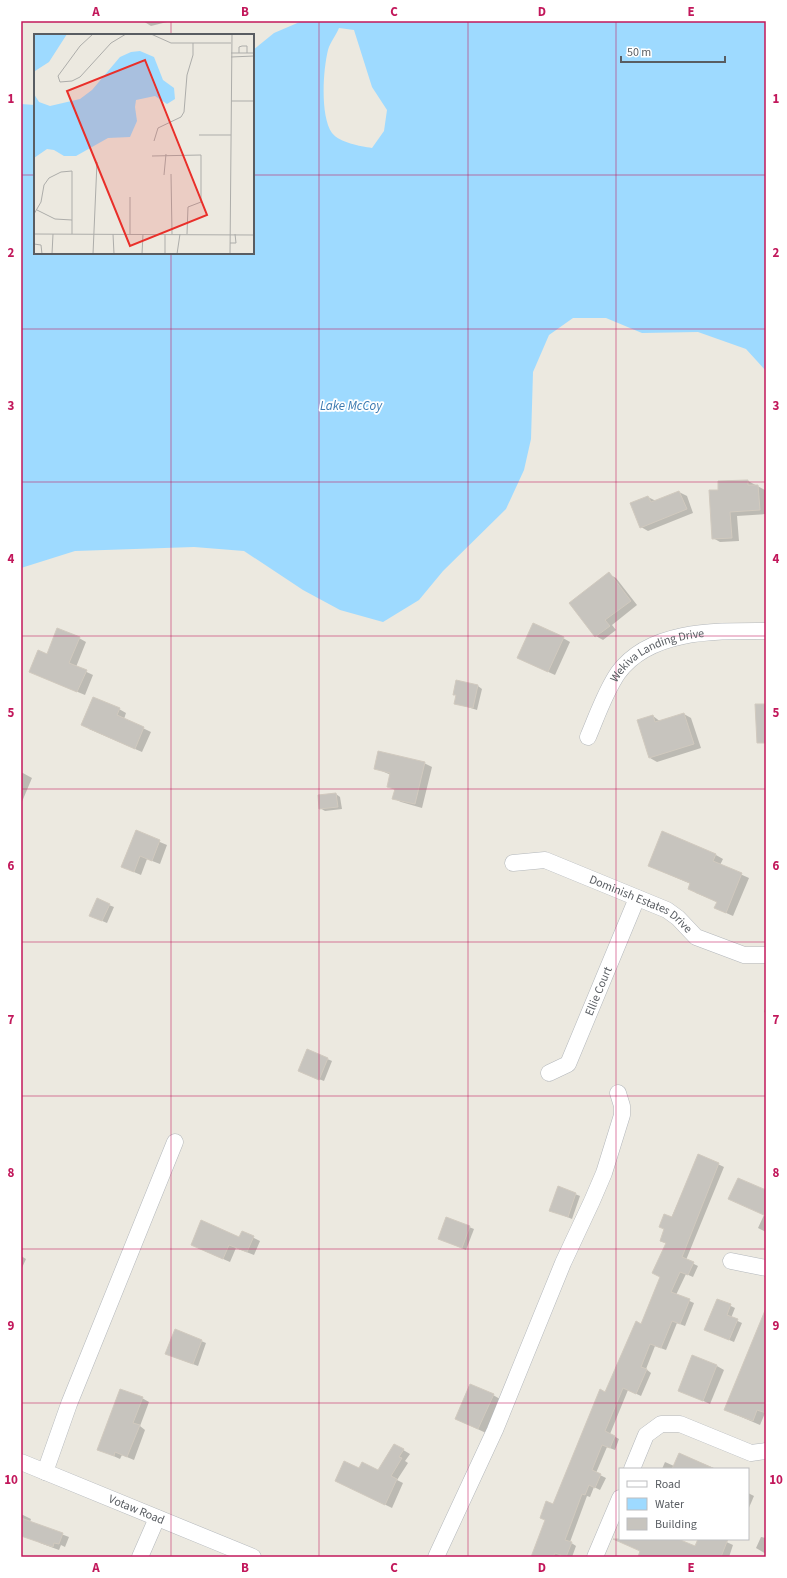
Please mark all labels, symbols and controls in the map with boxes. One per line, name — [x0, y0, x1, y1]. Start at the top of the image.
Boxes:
text: A — [91, 3, 100, 21]
text: B — [241, 3, 249, 21]
text: C — [390, 3, 398, 21]
text: D — [538, 3, 546, 21]
text: E — [687, 3, 695, 21]
inset map — [34, 34, 254, 254]
scale bar — [621, 38, 725, 64]
text: 50 m — [627, 44, 651, 61]
text: 1 — [8, 90, 15, 108]
text: 1 — [773, 90, 780, 108]
text: 2 — [8, 244, 15, 262]
text: 2 — [773, 244, 780, 262]
text: 3 — [8, 397, 15, 415]
water label: Lake McCoy — [320, 397, 383, 415]
text: 3 — [773, 397, 780, 415]
text: 4 — [8, 550, 15, 568]
text: 4 — [773, 550, 780, 568]
street label: Wekiva Landing Drive — [606, 625, 705, 686]
text: 5 — [8, 704, 15, 722]
text: 5 — [773, 704, 780, 722]
text: 6 — [8, 857, 15, 875]
text: 6 — [773, 857, 780, 875]
street label: Dominish Estates Drive — [587, 871, 696, 937]
street label: Ellie Court — [581, 964, 617, 1018]
text: 7 — [8, 1011, 15, 1029]
text: 7 — [773, 1011, 780, 1029]
text: 8 — [8, 1164, 15, 1182]
text: 8 — [773, 1164, 780, 1182]
text: 9 — [8, 1317, 15, 1335]
text: 9 — [773, 1317, 780, 1335]
legend — [619, 1468, 749, 1540]
text: 10 — [4, 1471, 18, 1489]
text: 10 — [769, 1471, 783, 1489]
text: Road — [655, 1476, 681, 1493]
street label: Votaw Road — [106, 1491, 167, 1529]
text: Water — [655, 1496, 685, 1513]
text: Building — [655, 1516, 697, 1533]
text: A — [91, 1559, 100, 1577]
text: B — [241, 1559, 249, 1577]
text: C — [390, 1559, 398, 1577]
text: D — [538, 1559, 546, 1577]
text: E — [687, 1559, 695, 1577]

